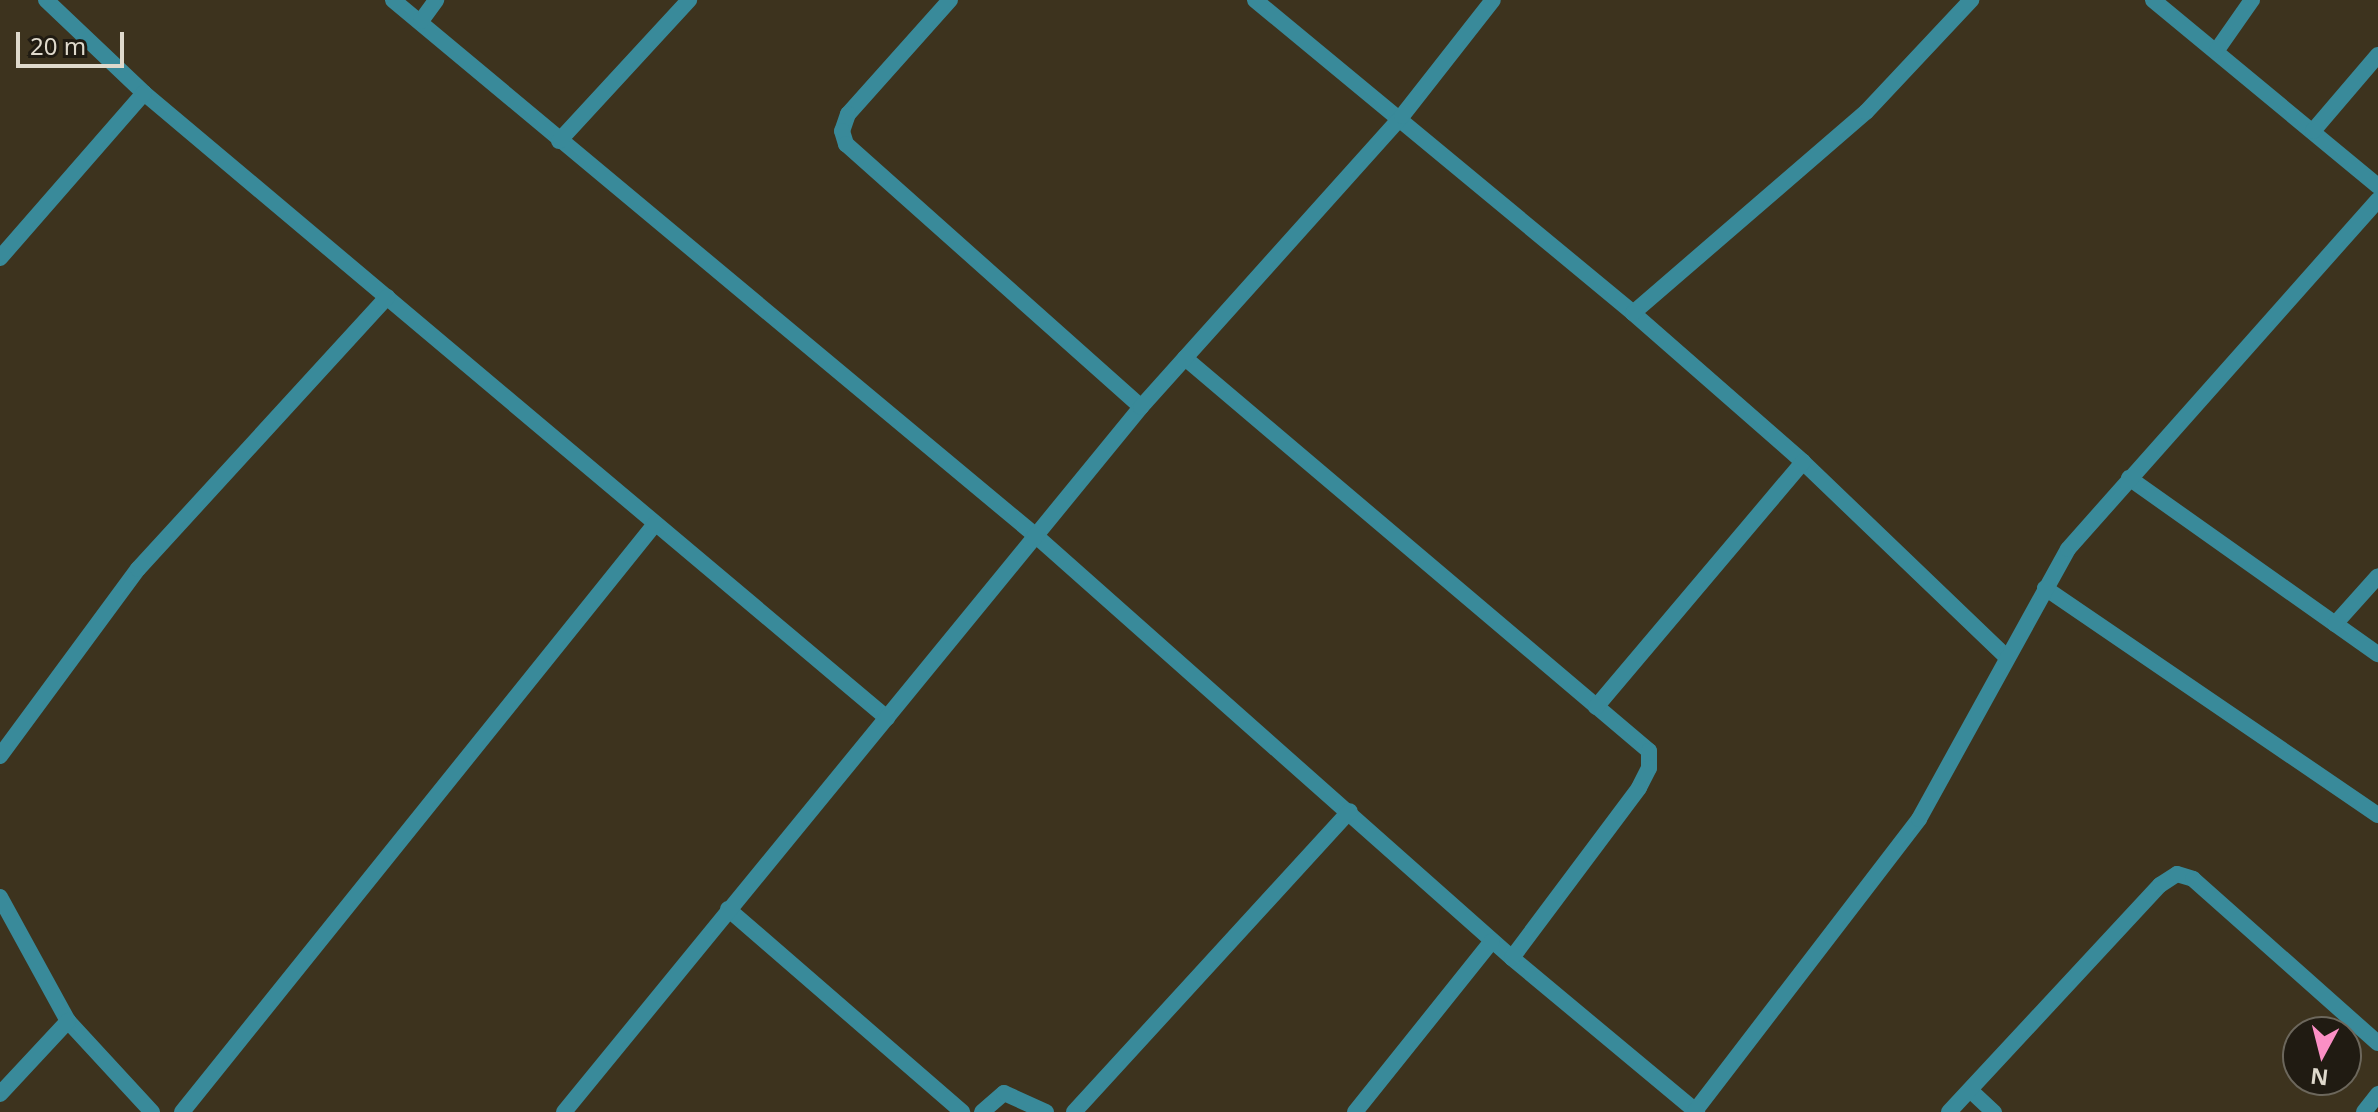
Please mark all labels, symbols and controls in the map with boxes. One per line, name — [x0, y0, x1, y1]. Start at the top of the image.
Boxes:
scale bar — [20, 16, 128, 66]
text: 20 m — [30, 29, 86, 62]
north arrow — [2282, 1016, 2362, 1096]
text: N — [2309, 1062, 2330, 1094]

